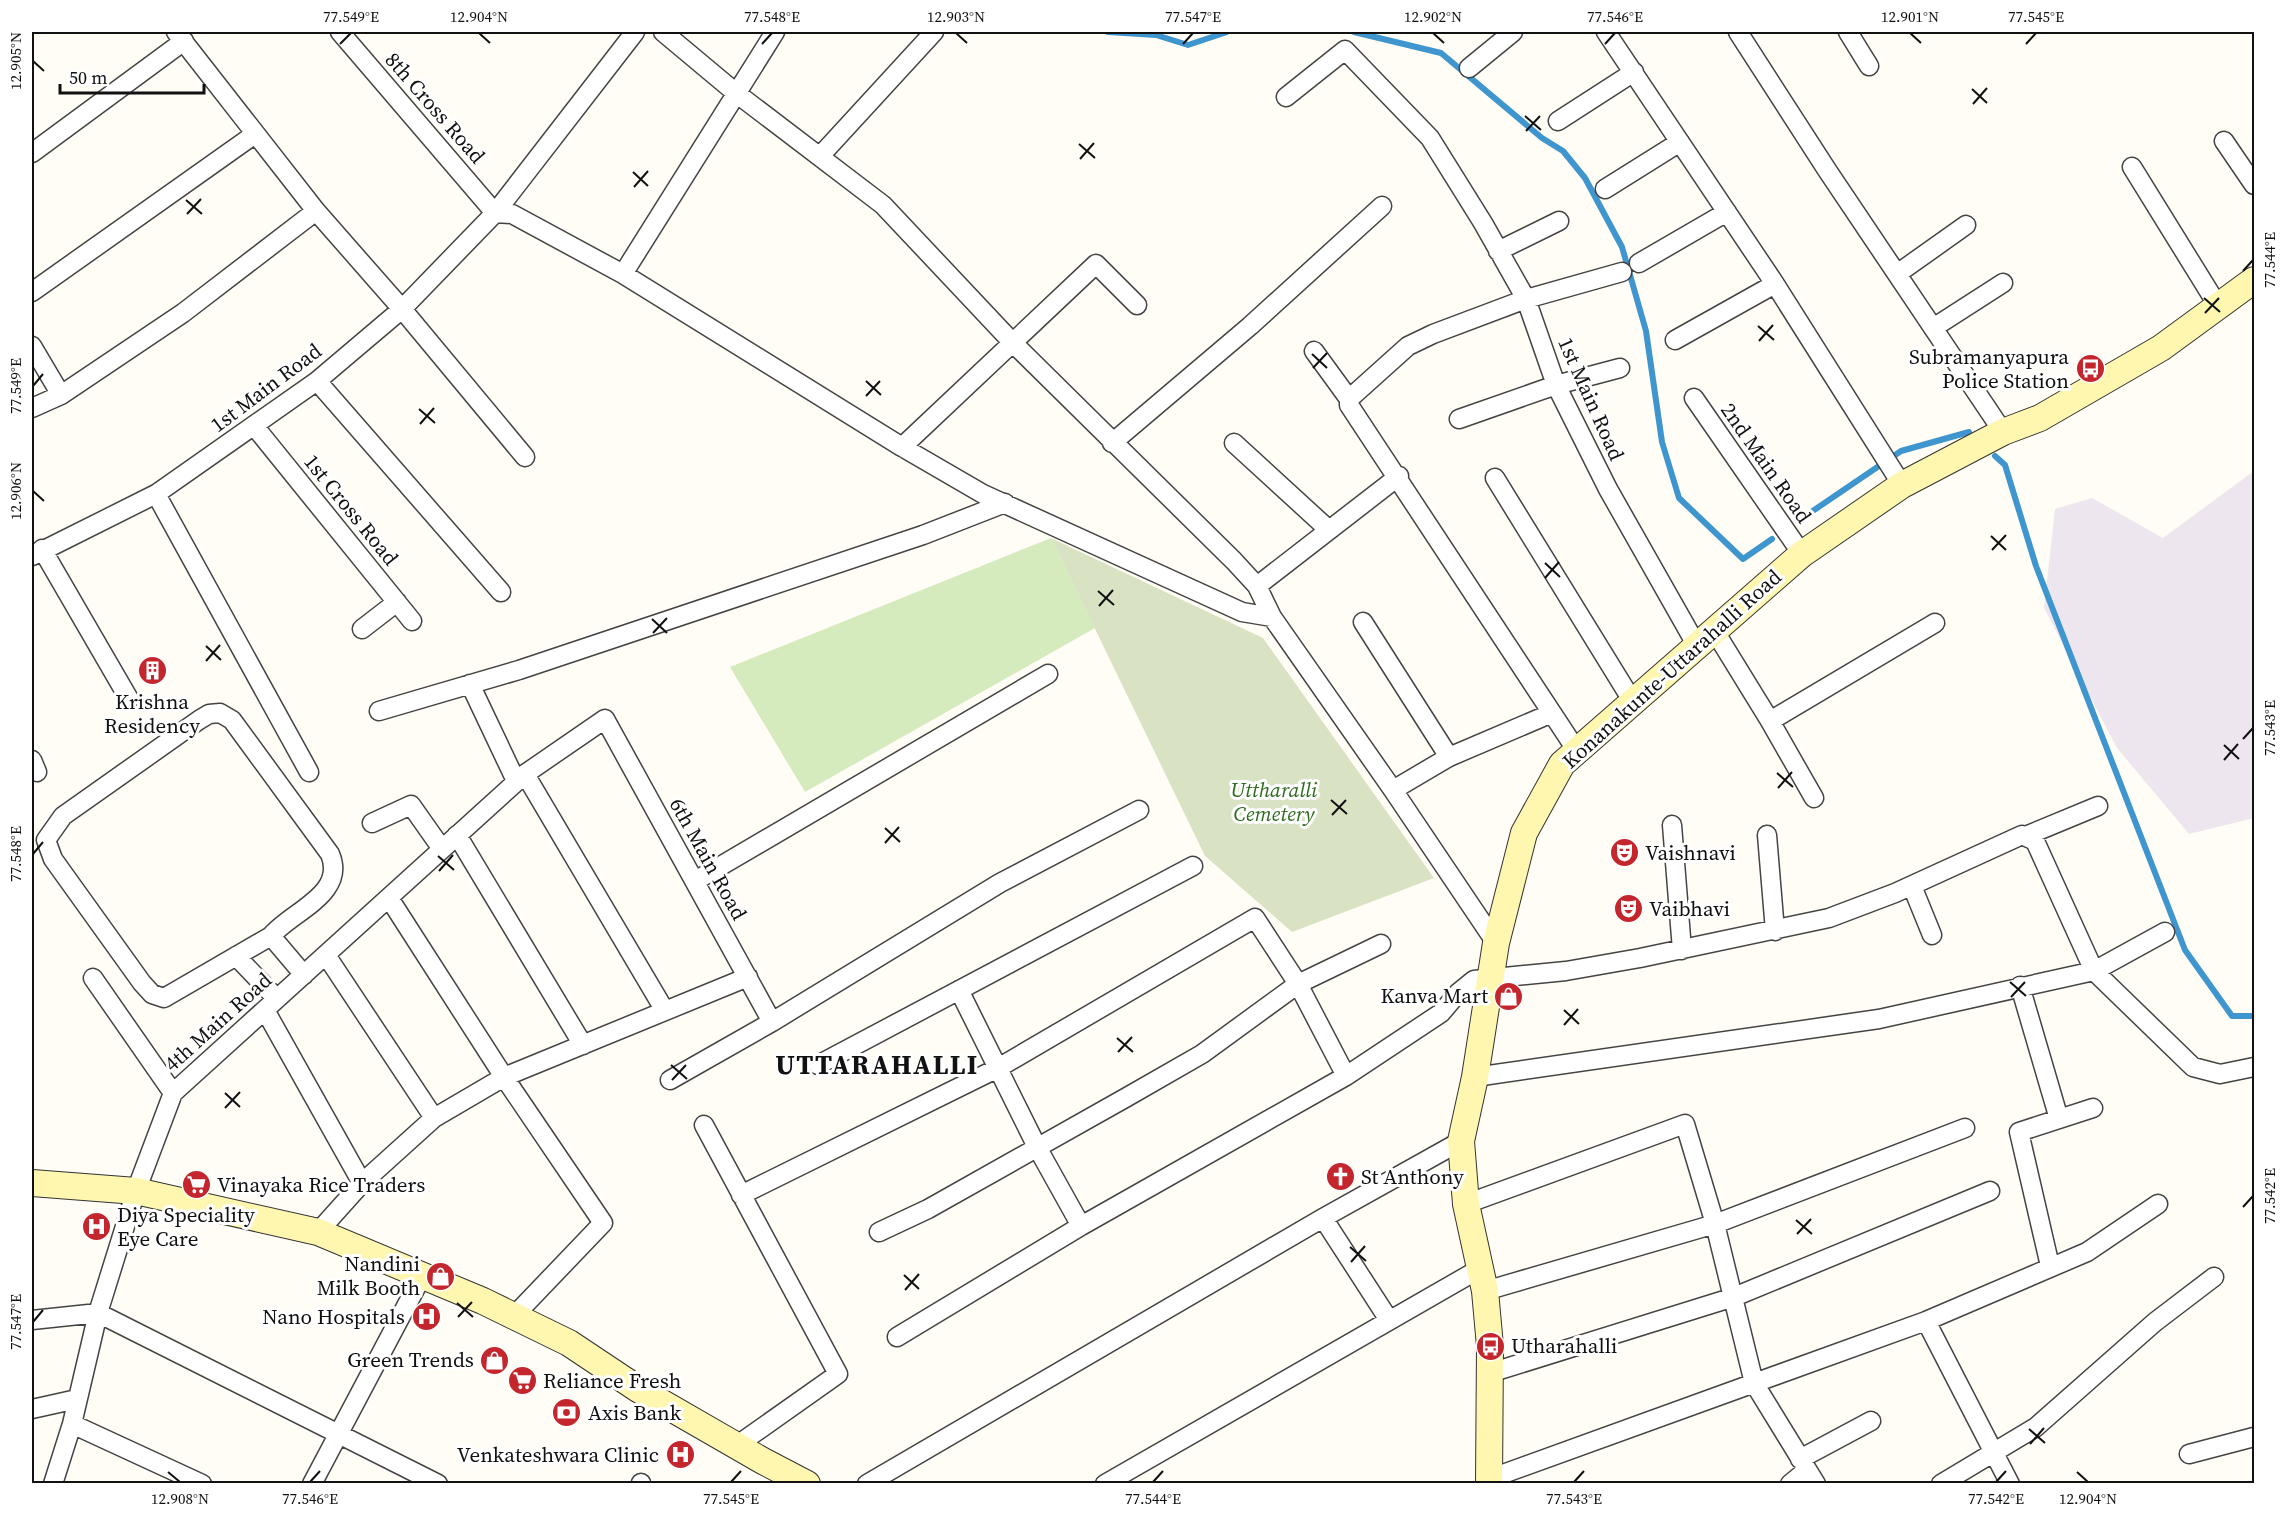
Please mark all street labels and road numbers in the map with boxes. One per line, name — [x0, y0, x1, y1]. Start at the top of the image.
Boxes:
street label: 8th Cross Road — [379, 46, 492, 170]
street label: 1st Main Road — [1551, 333, 1632, 465]
street label: 1st Main Road — [204, 336, 327, 439]
street label: 2nd Main Road — [1714, 397, 1819, 529]
street label: 1st Cross Road — [297, 448, 405, 572]
street label: Konanakunte-Uttarahalli Road — [1556, 562, 1787, 775]
street label: 6th Main Road — [663, 792, 754, 925]
street label: 4th Main Road — [158, 965, 278, 1078]

